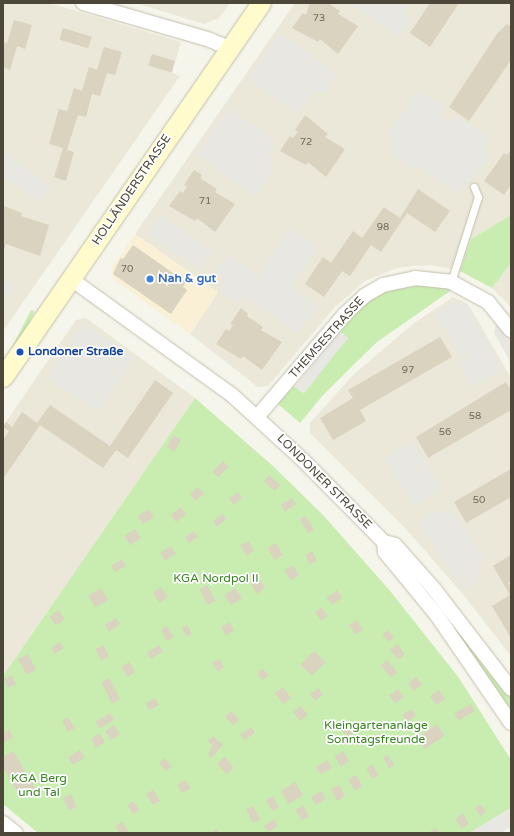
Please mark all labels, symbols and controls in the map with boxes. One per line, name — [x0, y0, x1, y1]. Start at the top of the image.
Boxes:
house number: 73 — [313, 13, 325, 25]
street label: HOLLÄNDERSTRASSE — [90, 132, 174, 248]
house number: 72 — [300, 137, 312, 149]
house number: 71 — [199, 196, 211, 208]
house number: 98 — [377, 222, 389, 234]
house number: 70 — [121, 264, 133, 276]
place label: Nah & gut — [158, 272, 216, 286]
marker: Nah & gut — [145, 274, 155, 284]
street label: THEMSESTRASSE — [287, 294, 367, 382]
place label: Londoner Straße — [28, 345, 123, 359]
marker: Londoner Straße — [15, 347, 25, 357]
house number: 97 — [402, 365, 414, 377]
house number: 58 — [469, 411, 481, 423]
house number: 56 — [439, 427, 451, 439]
street label: LONDONER STRASSE — [274, 432, 374, 532]
house number: 50 — [473, 495, 485, 507]
park label: KGA Nordpol II — [173, 572, 259, 586]
park label: Kleingartenanlage Sonntagsfreunde — [324, 719, 428, 747]
park label: KGA Berg und Tal — [11, 772, 67, 800]

